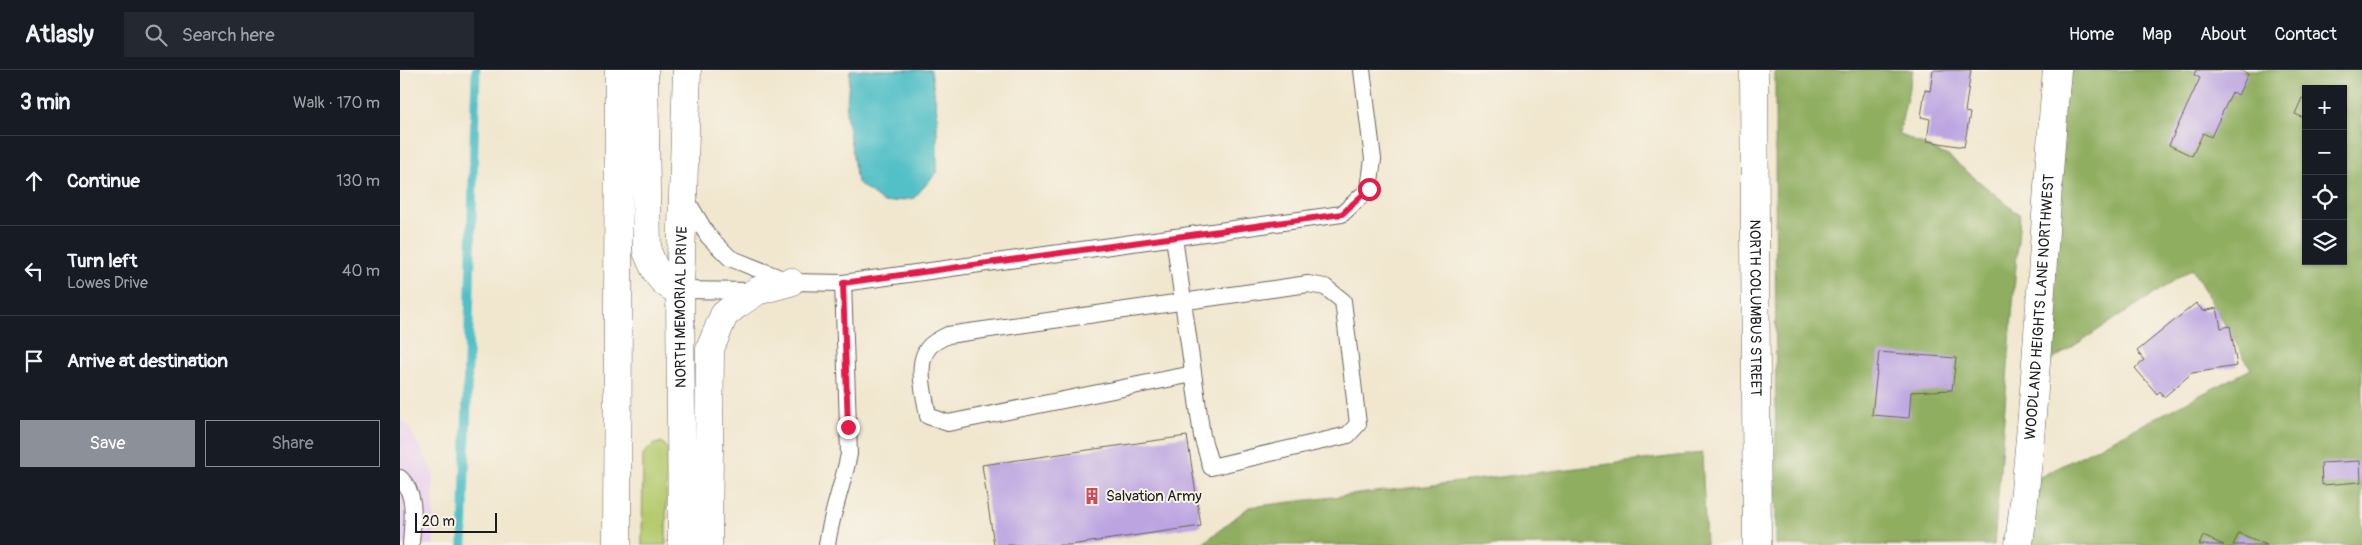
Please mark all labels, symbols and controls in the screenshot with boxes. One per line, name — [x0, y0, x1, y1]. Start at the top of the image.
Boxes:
search box — [124, 12, 474, 57]
text: Atlasly — [25, 20, 94, 49]
icon: search — [142, 21, 170, 49]
text: Search here — [182, 23, 275, 47]
text: Home — [2069, 23, 2114, 46]
text: Map — [2142, 23, 2172, 46]
text: About — [2200, 23, 2246, 46]
text: Contact — [2274, 23, 2337, 46]
map controls — [2302, 85, 2347, 265]
button: + — [2302, 85, 2347, 130]
text: 3 min — [20, 89, 70, 116]
text: Walk · 170 m — [293, 93, 380, 113]
button: − — [2302, 130, 2347, 175]
icon: ahead — [20, 167, 48, 195]
text: Continue — [67, 169, 140, 193]
text: 130 m — [336, 171, 380, 191]
street label: WOODLAND HEIGHTS LANE NORTHWEST — [2020, 173, 2058, 441]
button: locate — [2302, 175, 2347, 220]
route start — [1358, 178, 1381, 201]
street label: NORTH COLUMBUS STREET — [1745, 219, 1766, 397]
button: layers — [2302, 220, 2347, 265]
street label: NORTH MEMORIAL DRIVE — [670, 226, 692, 388]
text: Turn left — [67, 249, 137, 273]
icon: left — [20, 257, 48, 285]
text: 40 m — [342, 261, 380, 281]
text: Lowes Drive — [67, 273, 148, 293]
icon: arrive — [20, 347, 48, 375]
text: Arrive at destination — [67, 349, 228, 373]
route end — [837, 416, 860, 439]
button: Save — [20, 420, 195, 467]
button: Share — [205, 420, 380, 467]
building icon: Salvation Army — [1082, 486, 1102, 506]
place label: Salvation Army — [1106, 487, 1202, 506]
scale bar — [415, 510, 498, 533]
text: 20 m — [422, 513, 455, 530]

